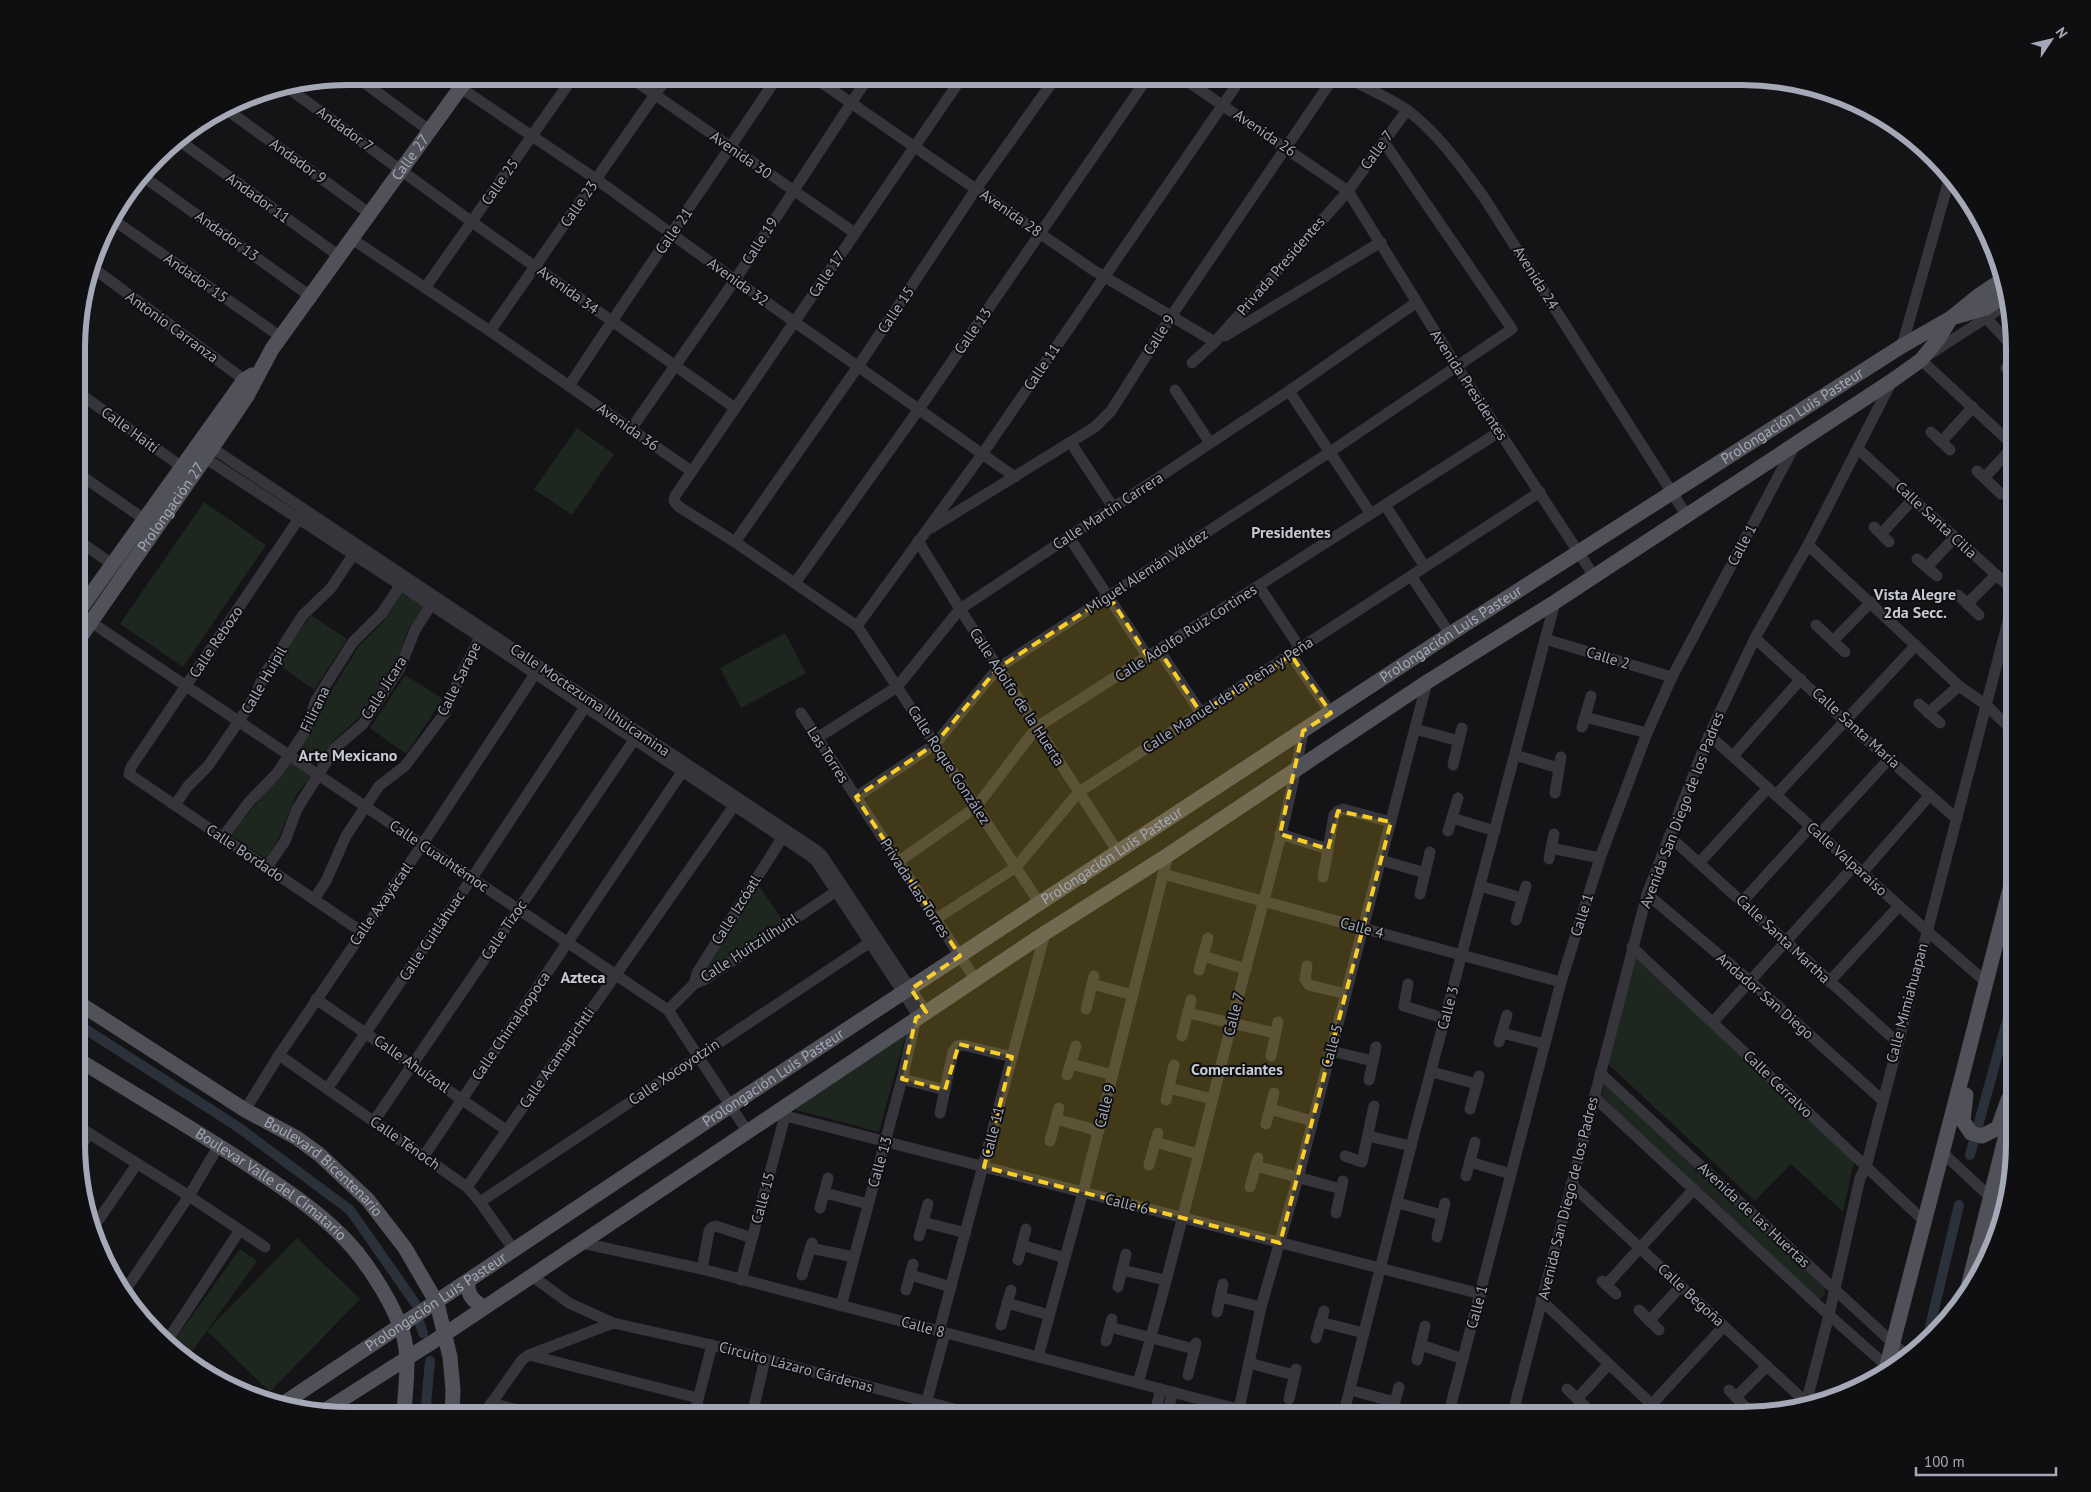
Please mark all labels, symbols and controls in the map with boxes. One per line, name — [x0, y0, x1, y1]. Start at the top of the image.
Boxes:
north arrow — [2026, 15, 2076, 65]
text: N — [2052, 24, 2072, 41]
street label: Andador 7 — [313, 102, 378, 156]
street label: Avenida 26 — [1231, 105, 1300, 160]
street label: Avenida 30 — [707, 126, 776, 183]
street label: Calle 7 — [1356, 126, 1397, 173]
street label: Calle 27 — [387, 130, 433, 184]
street label: Andador 9 — [266, 134, 331, 188]
street label: Calle 25 — [477, 155, 522, 209]
street label: Andador 11 — [223, 168, 294, 227]
street label: Calle 23 — [556, 177, 601, 231]
street label: Avenida 28 — [977, 184, 1046, 241]
street label: Calle 21 — [651, 204, 696, 258]
street label: Andador 13 — [192, 206, 263, 265]
street label: Privada Presidentes — [1233, 212, 1329, 319]
street label: Calle 19 — [737, 214, 782, 268]
street label: Avenida 24 — [1510, 243, 1563, 313]
street label: Calle 17 — [804, 247, 849, 301]
street label: Andador 15 — [161, 249, 232, 307]
street label: Avenida 32 — [704, 253, 773, 310]
street label: Avenida 34 — [534, 261, 603, 318]
street label: Calle 15 — [873, 283, 918, 337]
street label: Antonio Carranza — [122, 287, 222, 367]
street label: Calle 13 — [950, 304, 995, 358]
street label: Calle 9 — [1139, 311, 1179, 358]
street label: Avenida Presidentes — [1427, 326, 1512, 444]
street label: Calle 11 — [1019, 340, 1064, 394]
street label: Prolongación Luis Pasteur — [1717, 363, 1867, 468]
street label: Avenida 36 — [594, 398, 663, 455]
street label: Calle Haití — [98, 402, 163, 457]
street label: Prolongación 27 — [133, 458, 208, 555]
street label: Calle Martín Carrera — [1049, 468, 1167, 554]
street label: Calle Santa Cilia — [1892, 477, 1981, 562]
street label: Calle 1 — [1723, 521, 1760, 569]
district label: Presidentes — [1251, 522, 1331, 542]
street label: Miguel Alemán Váldez — [1082, 524, 1211, 617]
street label: Calle Adolfo Ruiz Cortines — [1111, 580, 1260, 686]
street label: Prolongación Luis Pasteur — [1376, 581, 1525, 687]
district label: Vista Alegre 2da Secc. — [1873, 584, 1956, 622]
street label: Calle Rebozo — [185, 602, 246, 681]
street label: Calle Adolfo de la Huerta — [966, 624, 1069, 769]
street label: Calle Manuel de la Peña y Peña — [1139, 632, 1317, 757]
street label: Calle Sarape — [433, 639, 485, 719]
street label: Calle Moctezuma Ilhuicamina — [507, 639, 674, 760]
street label: Calle Huipil — [237, 642, 291, 717]
street label: Calle 2 — [1584, 642, 1632, 673]
street label: Calle Jícara — [357, 652, 411, 723]
street label: Filirana — [295, 683, 334, 735]
street label: Calle Santa María — [1808, 683, 1904, 772]
street label: Calle Roque González — [904, 702, 995, 828]
street label: Avenida San Diego de los Padres — [1635, 709, 1728, 911]
street label: Las Torres — [803, 723, 854, 786]
district label: Arte Mexicano — [299, 745, 398, 765]
street label: Prolongación Luis Pasteur — [1037, 802, 1186, 909]
street label: Calle Cuauhtémoc — [386, 815, 493, 896]
street label: Calle Valparaíso — [1803, 818, 1891, 900]
street label: Calle Bordado — [203, 820, 288, 886]
street label: Privada Las Torres — [876, 835, 955, 941]
street label: Calle Axayácatl — [345, 858, 417, 949]
street label: Calle Izcóatl — [707, 871, 765, 948]
street label: Calle Cuitláhuac — [395, 887, 469, 984]
street label: Calle Santa Martha — [1732, 890, 1834, 987]
street label: Calle 1 — [1566, 891, 1597, 939]
street label: Calle Tízoc — [477, 896, 531, 963]
street label: Calle Huitzilíhuitl — [696, 909, 802, 986]
street label: Calle 4 — [1338, 913, 1386, 942]
street label: Calle Mimiahuapan — [1881, 941, 1932, 1065]
street label: Andador San Diego — [1713, 948, 1818, 1043]
district label: Azteca — [560, 967, 606, 987]
street label: Calle Chimalpopoca — [467, 968, 554, 1084]
street label: Calle 3 — [1433, 984, 1462, 1032]
street label: Calle 7 — [1219, 990, 1248, 1038]
street label: Calle Acamapichtli — [515, 1004, 598, 1112]
street label: Calle 5 — [1317, 1022, 1346, 1070]
street label: Prolongación Luis Pasteur — [698, 1024, 847, 1131]
street label: Calle Ahuízotl — [371, 1030, 455, 1097]
street label: Calle Xocoyotzin — [625, 1034, 723, 1109]
street label: Calle Cerralvo — [1740, 1046, 1817, 1121]
district label: Comerciantes — [1191, 1059, 1283, 1079]
street label: Calle 9 — [1090, 1082, 1119, 1130]
street label: Avenida San Diego de los Padres — [1533, 1094, 1602, 1301]
street label: Calle 11 — [977, 1104, 1008, 1160]
street label: Boulevard Bicentenario — [261, 1112, 387, 1220]
street label: Calle Ténoch — [367, 1112, 444, 1174]
street label: Boulevar Valle del Cimatario — [192, 1124, 351, 1244]
street label: Calle 13 — [863, 1134, 896, 1190]
street label: Avenida de las Huertas — [1694, 1158, 1814, 1272]
street label: Calle 15 — [747, 1170, 778, 1226]
street label: Calle 6 — [1103, 1189, 1151, 1218]
street label: Prolongación Luis Pasteur — [361, 1248, 510, 1355]
street label: Calle Begoña — [1654, 1259, 1729, 1330]
street label: Calle 1 — [1462, 1283, 1491, 1331]
street label: Calle 8 — [899, 1312, 947, 1341]
street label: Circuito Lázaro Cárdenas — [717, 1337, 875, 1396]
scale bar — [1916, 1444, 2056, 1476]
text: 100 m — [1924, 1452, 1965, 1471]

